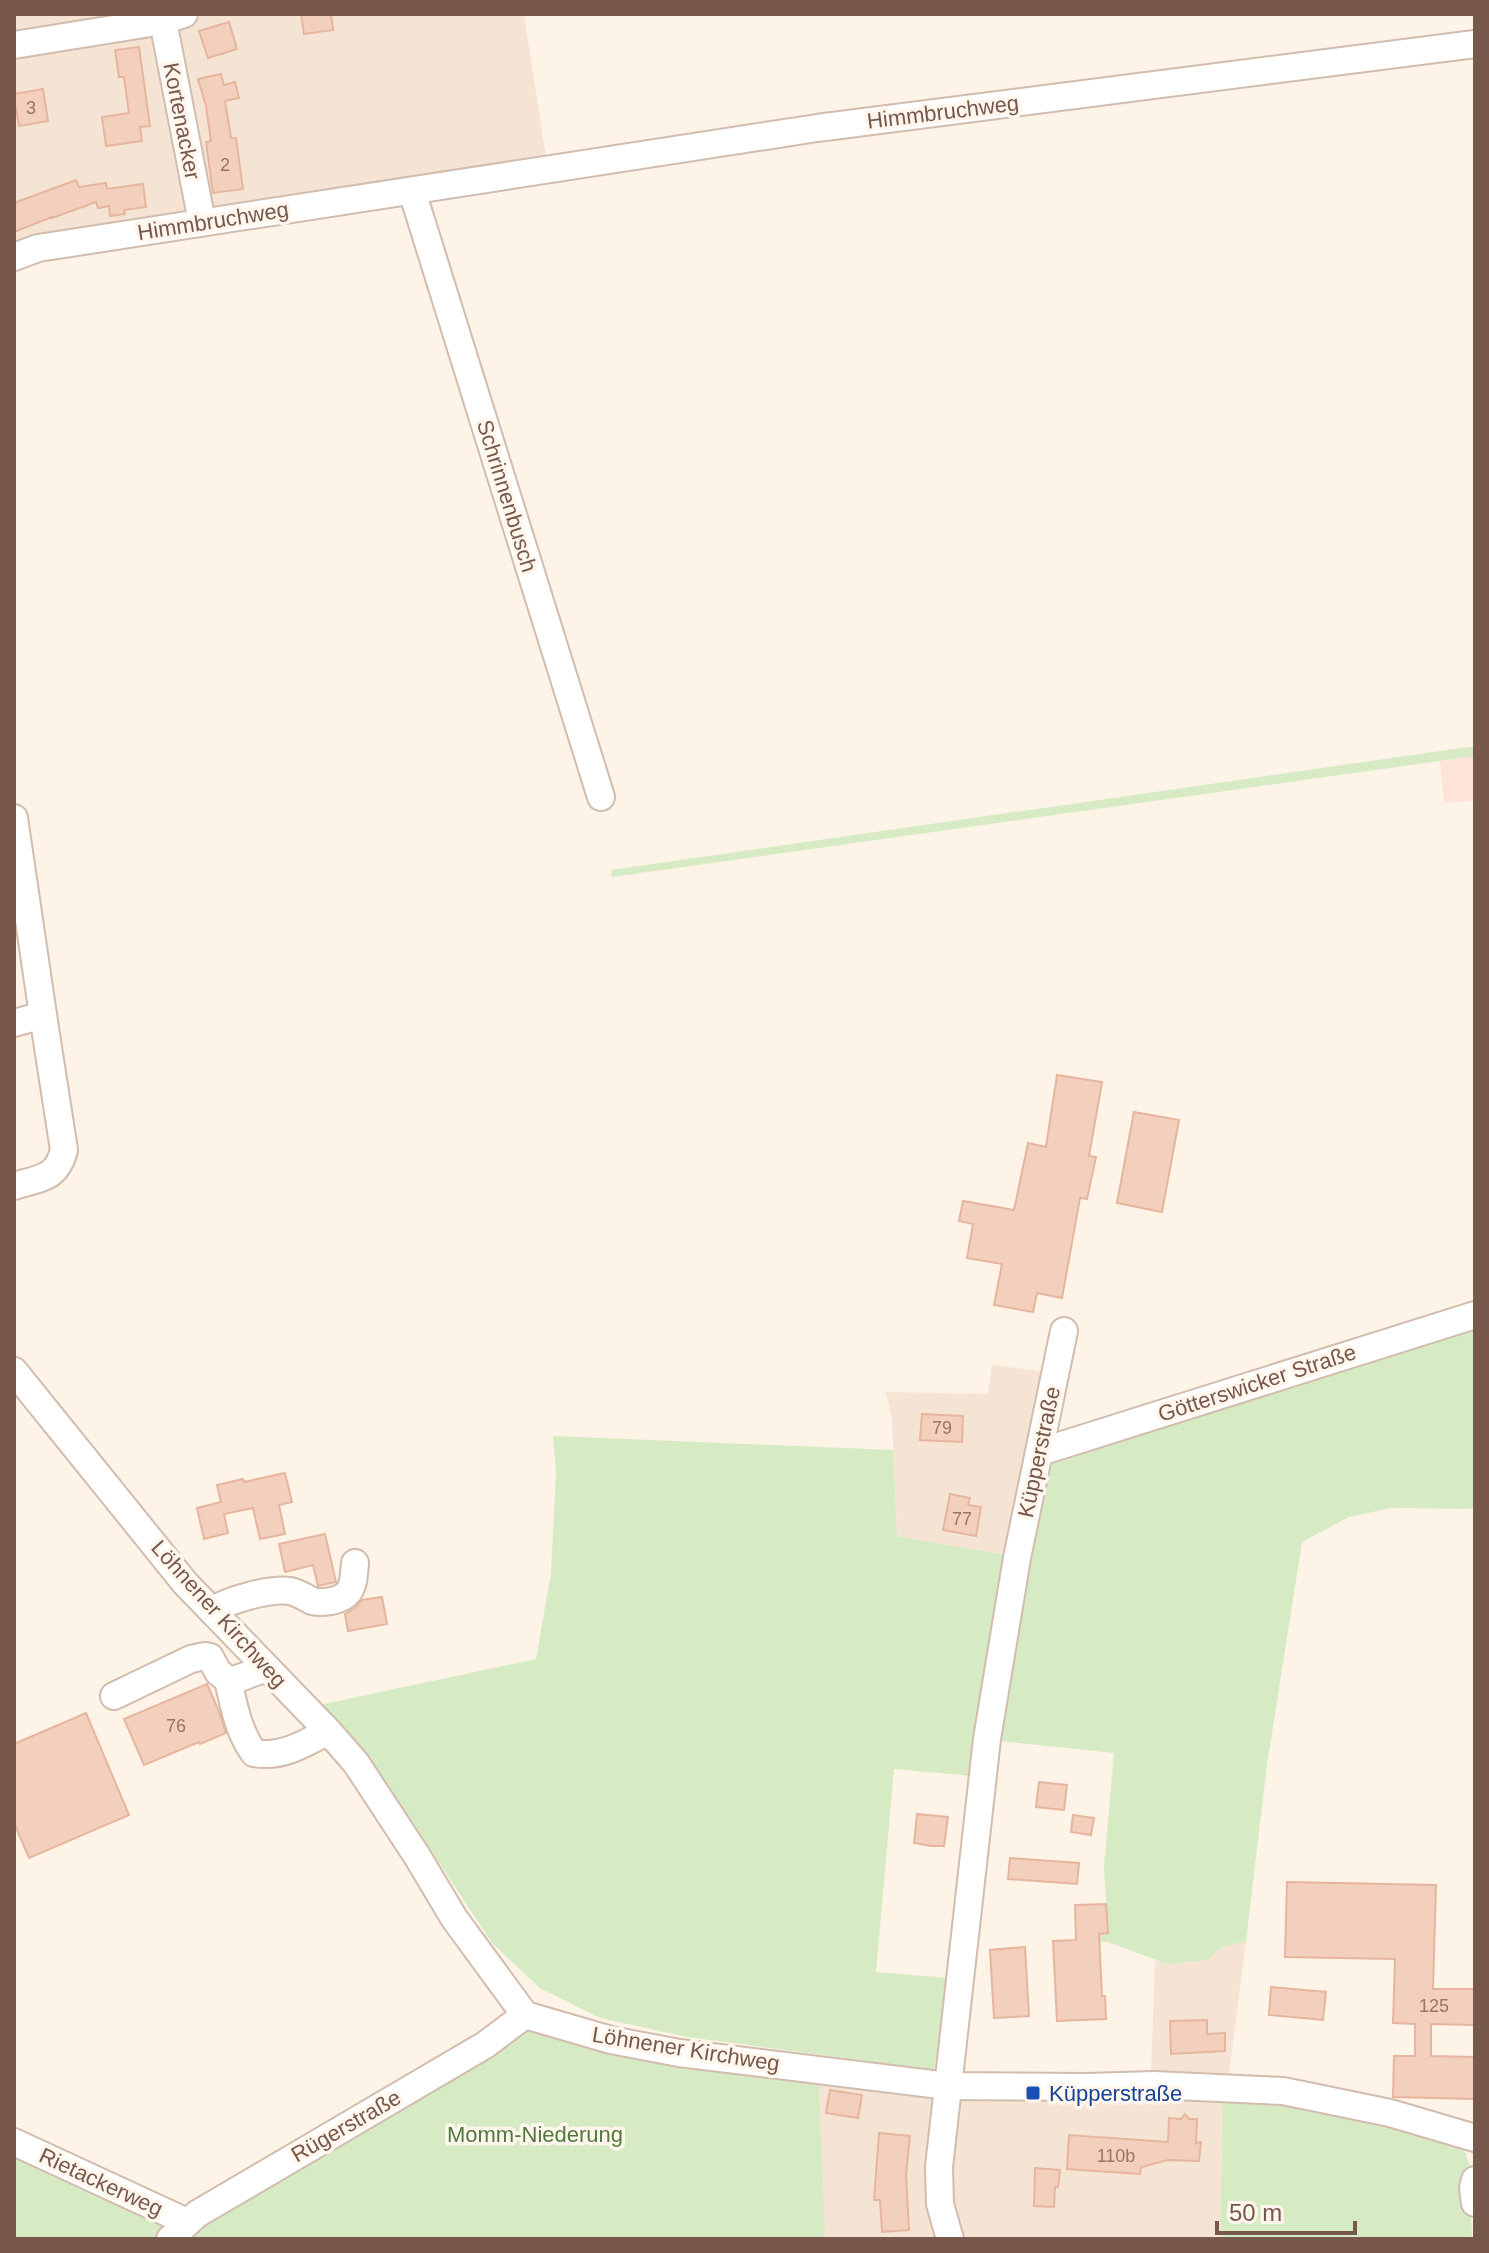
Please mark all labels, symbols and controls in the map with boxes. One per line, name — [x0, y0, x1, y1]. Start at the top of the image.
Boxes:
street label: Kortenacker — [158, 60, 206, 182]
street label: Himmbruchweg — [866, 90, 1020, 134]
house number: 3 — [26, 98, 36, 118]
house number: 2 — [220, 155, 230, 175]
street label: Himmbruchweg — [136, 197, 290, 245]
street label: Schrinnenbusch — [472, 417, 542, 575]
street label: Götterswicker Straße — [1155, 1339, 1359, 1427]
street label: Küpperstraße — [1013, 1384, 1065, 1520]
house number: 79 — [932, 1418, 952, 1438]
house number: 77 — [952, 1509, 972, 1529]
street label: Löhnener Kirchweg — [146, 1535, 292, 1693]
house number: 76 — [166, 1716, 186, 1736]
house number: 125 — [1419, 1996, 1449, 2016]
street label: Löhnener Kirchweg — [590, 2022, 782, 2076]
place label: Küpperstraße — [1049, 2081, 1182, 2106]
marker: Küpperstraße — [1024, 2084, 1042, 2102]
street label: Rügerstraße — [287, 2085, 405, 2167]
park label: Momm-Niederung — [447, 2122, 623, 2147]
street label: Rietackerweg — [35, 2143, 167, 2221]
house number: 110b — [1097, 2146, 1135, 2166]
scale bar — [1217, 2185, 1355, 2235]
text: 50 m — [1229, 2199, 1282, 2226]

